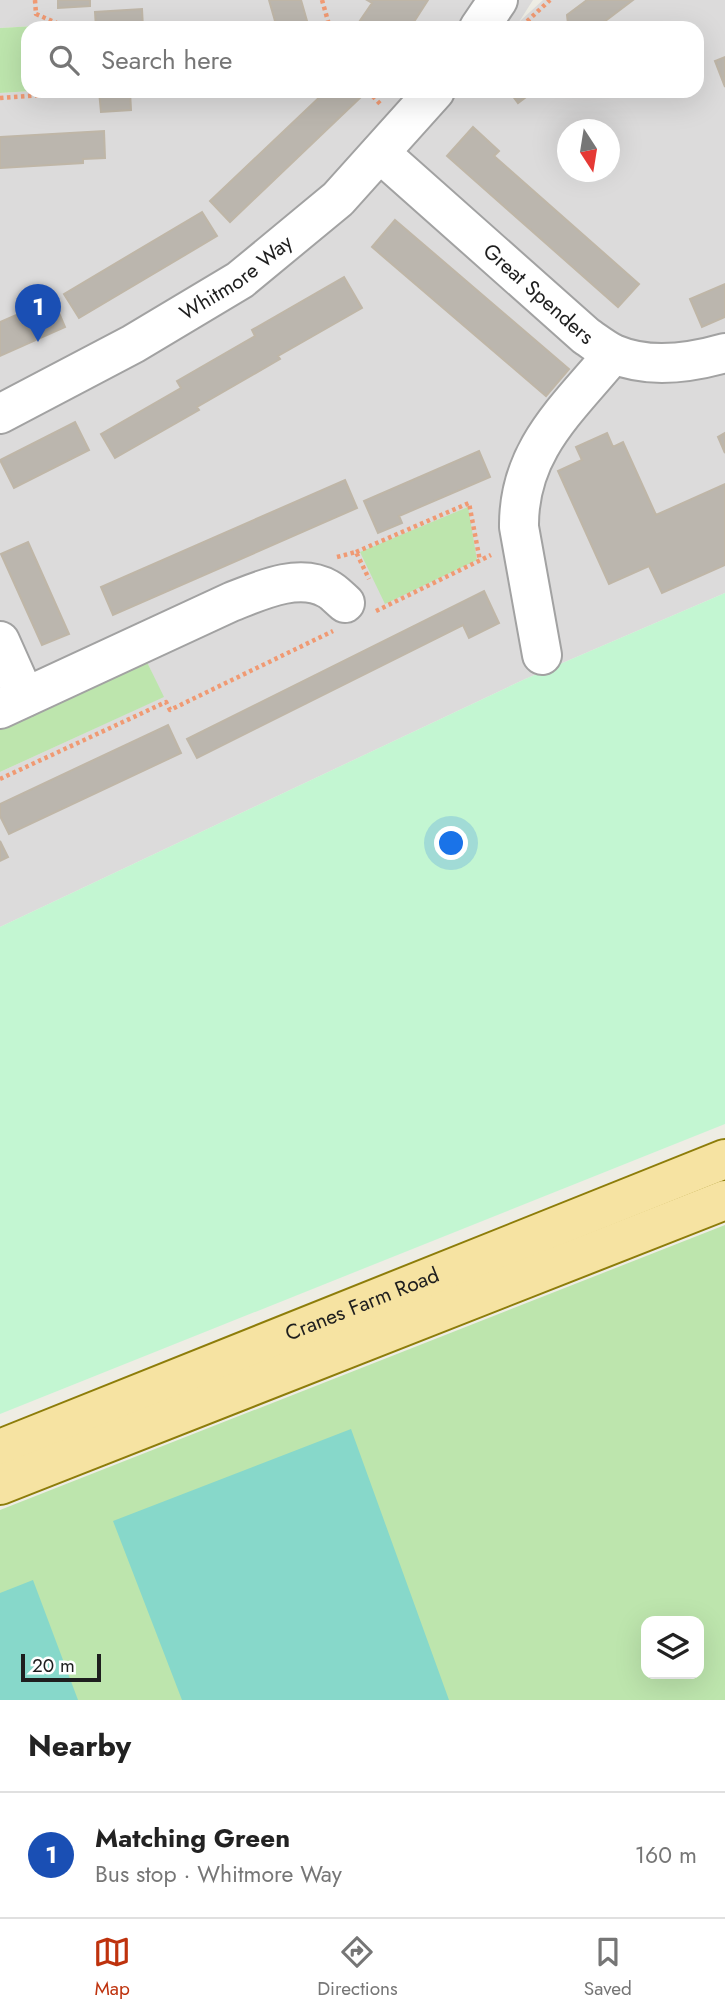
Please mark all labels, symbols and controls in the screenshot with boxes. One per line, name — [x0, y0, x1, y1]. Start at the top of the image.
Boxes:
search box — [21, 21, 704, 98]
icon: search — [45, 41, 83, 79]
text: Search here — [101, 41, 233, 79]
north arrow — [557, 119, 620, 182]
street label: Whitmore Way — [174, 227, 300, 328]
street label: Great Spenders — [476, 236, 599, 352]
pin: 1 — [15, 284, 61, 342]
your location — [434, 826, 468, 860]
street label: Cranes Farm Road — [281, 1260, 444, 1348]
map controls — [641, 1616, 704, 1679]
button: layers — [641, 1616, 704, 1679]
scale bar — [21, 1651, 102, 1683]
text: 20 m — [32, 1652, 75, 1679]
text: Nearby — [28, 1724, 131, 1767]
text: Matching Green — [95, 1819, 290, 1857]
text: 1 — [45, 1838, 57, 1872]
text: 160 m — [635, 1838, 697, 1872]
text: Bus stop · Whitmore Way — [95, 1857, 342, 1891]
tab: Map — [93, 1933, 131, 2002]
tab: Directions — [317, 1933, 398, 2002]
tab: Saved — [584, 1933, 632, 2002]

